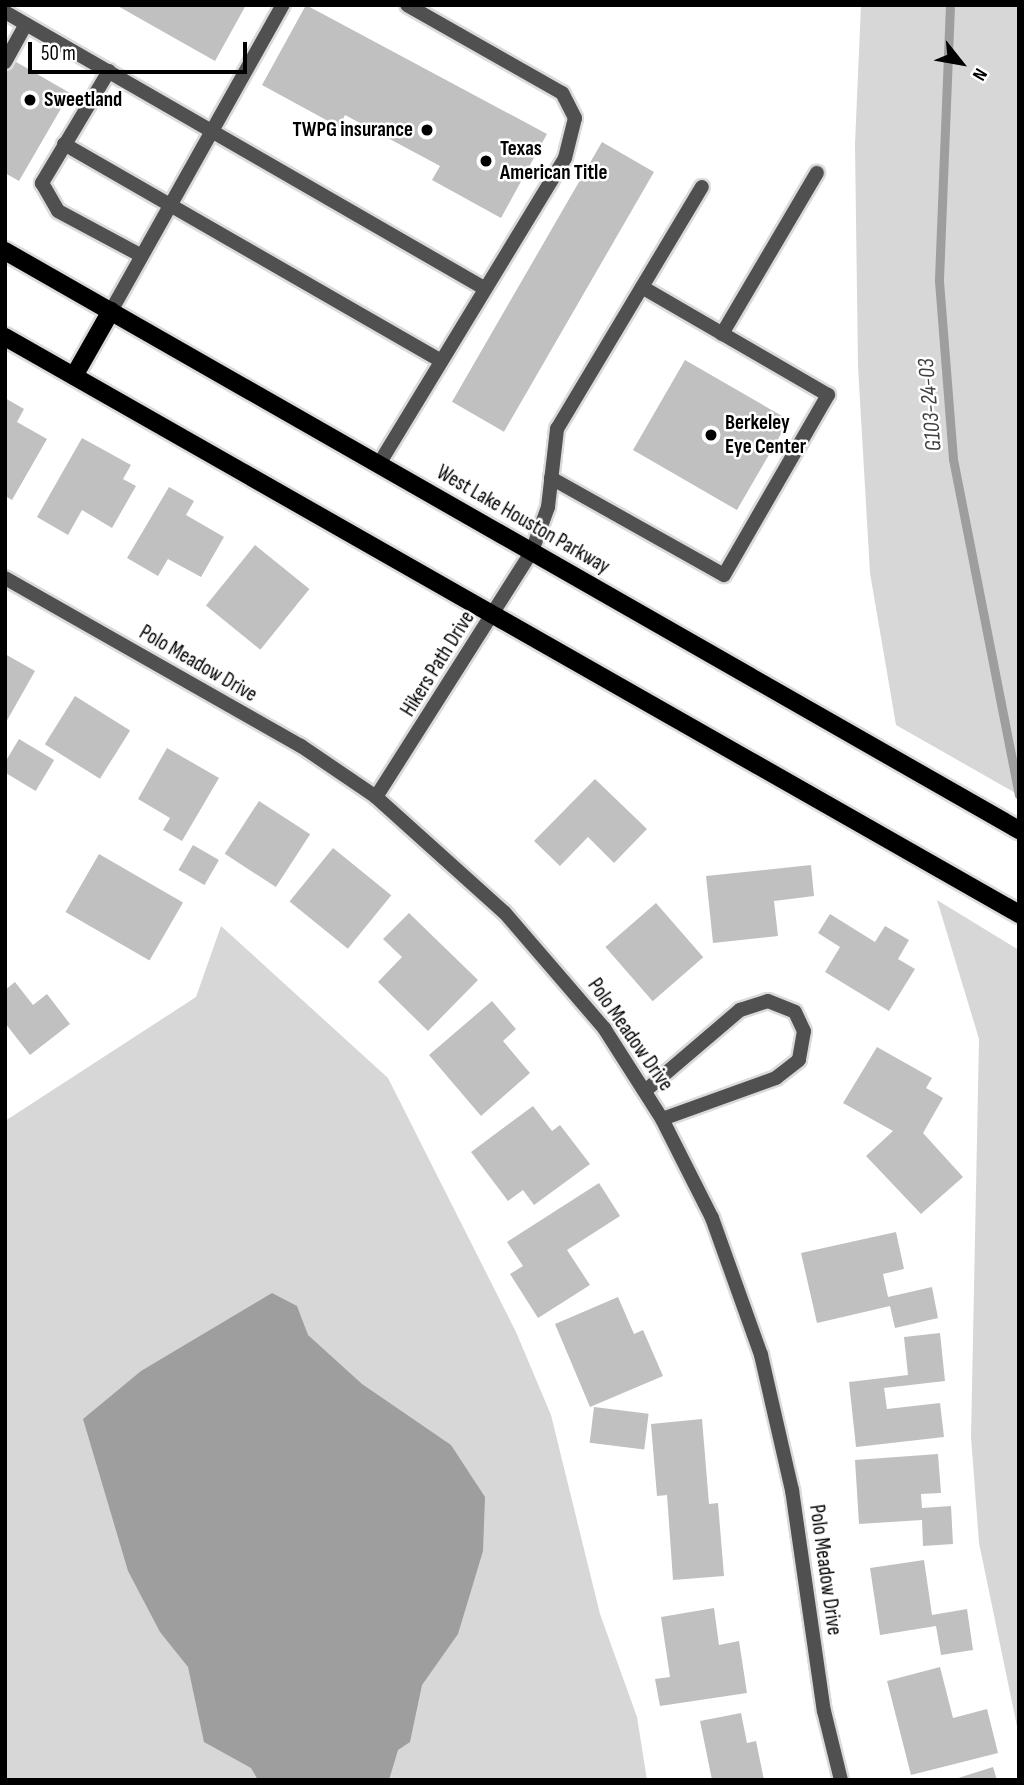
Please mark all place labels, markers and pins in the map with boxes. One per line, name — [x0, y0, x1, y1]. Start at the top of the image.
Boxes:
place label: Sweetland — [44, 87, 122, 113]
marker: Sweetland — [22, 92, 38, 108]
place label: TWPG insurance — [292, 117, 413, 143]
marker: TWPG insurance — [419, 122, 435, 138]
place label: Texas American Title — [500, 136, 607, 186]
marker: Texas American Title — [478, 153, 494, 169]
place label: Berkeley Eye Center — [725, 410, 806, 460]
marker: Berkeley Eye Center — [703, 427, 719, 443]

